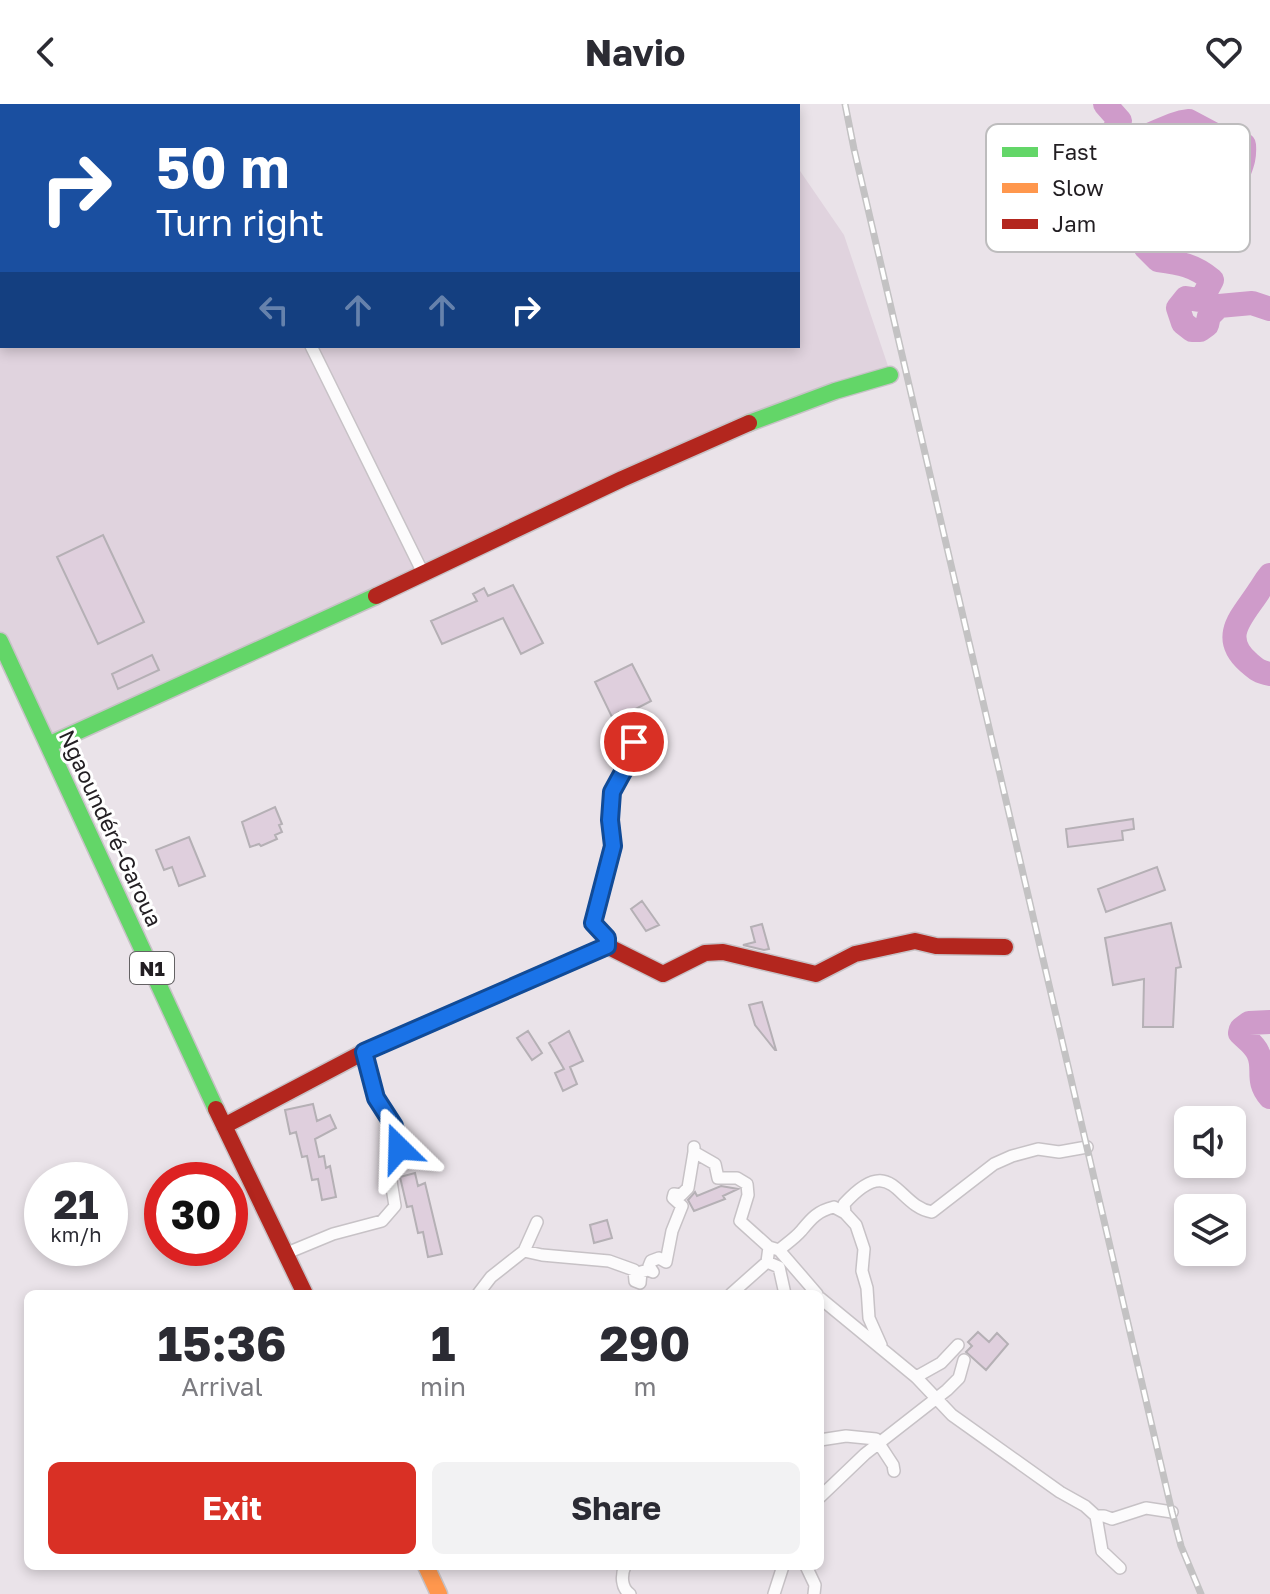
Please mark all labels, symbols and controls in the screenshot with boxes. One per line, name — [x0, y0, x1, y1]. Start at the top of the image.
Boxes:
icon: back — [24, 30, 68, 74]
icon: heart — [1202, 30, 1246, 74]
text: Navio — [585, 31, 685, 74]
legend — [986, 124, 1250, 252]
text: 50 m — [156, 133, 290, 200]
icon: right — [24, 136, 128, 240]
text: Fast — [1052, 138, 1098, 165]
text: Slow — [1052, 174, 1104, 201]
text: Turn right — [156, 201, 324, 244]
text: Jam — [1052, 210, 1096, 237]
icon: left — [252, 288, 296, 332]
icon: ahead — [336, 288, 380, 332]
icon: ahead — [420, 288, 464, 332]
icon: right — [504, 288, 548, 332]
pin — [600, 708, 668, 776]
icon: arrive — [612, 720, 656, 764]
street label: Ngaoundéré-Garoua — [54, 725, 168, 931]
road number: N1 — [130, 952, 174, 984]
position arrow — [357, 1106, 441, 1190]
map controls — [1174, 1106, 1246, 1266]
button: sound — [1174, 1106, 1246, 1178]
speed limit sign: 30 — [144, 1162, 248, 1266]
text: 21 — [54, 1180, 99, 1228]
button: layers — [1174, 1194, 1246, 1266]
text: km/h — [51, 1222, 101, 1246]
text: 15:36 — [157, 1314, 287, 1372]
text: 1 — [431, 1314, 455, 1372]
text: 290 — [600, 1314, 691, 1372]
text: Arrival — [181, 1371, 263, 1402]
text: min — [420, 1371, 466, 1402]
text: m — [634, 1371, 657, 1402]
button: Exit — [48, 1462, 416, 1554]
button: Share — [432, 1462, 800, 1554]

